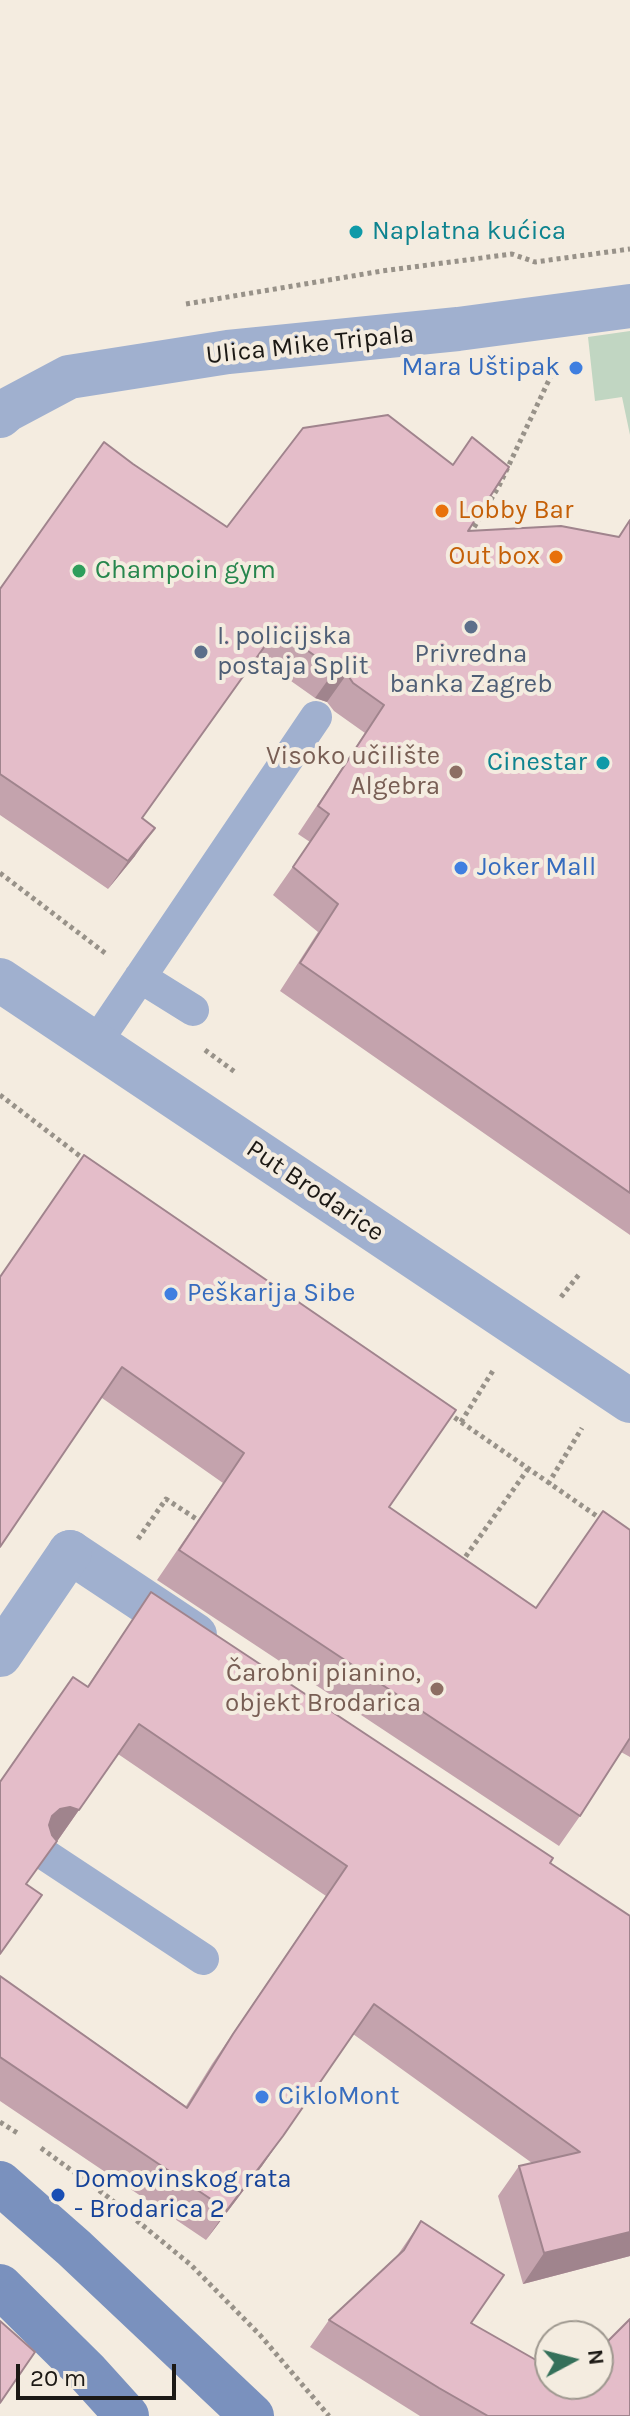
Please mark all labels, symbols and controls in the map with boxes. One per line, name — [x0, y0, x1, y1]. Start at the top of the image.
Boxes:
place label: Naplatna kućica — [372, 216, 566, 248]
marker: Naplatna kućica — [347, 223, 365, 241]
street label: Ulica Mike Tripala — [204, 319, 416, 371]
place label: Mara Uštipak — [401, 352, 560, 384]
marker: Mara Uštipak — [567, 359, 585, 377]
place label: Lobby Bar — [458, 495, 573, 527]
marker: Lobby Bar — [433, 502, 451, 520]
place label: Out box — [449, 541, 540, 573]
marker: Out box — [547, 548, 565, 566]
place label: Champoin gym — [95, 555, 276, 587]
marker: Champoin gym — [70, 562, 88, 580]
marker: Privredna banka Zagreb — [462, 618, 480, 636]
place label: I. policijska postaja Split — [217, 621, 369, 682]
place label: Privredna banka Zagreb — [389, 639, 553, 700]
marker: I. policijska postaja Split — [192, 643, 210, 661]
place label: Visoko učilište Algebra — [266, 741, 440, 802]
place label: Cinestar — [487, 747, 587, 779]
marker: Cinestar — [594, 754, 612, 772]
marker: Visoko učilište Algebra — [447, 763, 465, 781]
place label: Joker Mall — [477, 852, 596, 884]
marker: Joker Mall — [452, 859, 470, 877]
street label: Put Brodarice — [240, 1133, 390, 1249]
place label: Peškarija Sibe — [187, 1278, 355, 1310]
marker: Peškarija Sibe — [162, 1285, 180, 1303]
place label: Čarobni pianino, objekt Brodarica — [225, 1658, 421, 1720]
marker: Čarobni pianino, objekt Brodarica — [428, 1680, 446, 1698]
place label: CikloMont — [278, 2081, 400, 2113]
marker: CikloMont — [253, 2088, 271, 2106]
place label: Domovinskog rata - Brodarica 2 — [74, 2164, 292, 2226]
marker: Domovinskog rata - Brodarica 2 — [49, 2186, 67, 2204]
north arrow — [534, 2320, 614, 2400]
scale bar — [20, 2348, 180, 2398]
text: N — [582, 2348, 610, 2367]
text: 20 m — [30, 2364, 86, 2392]

